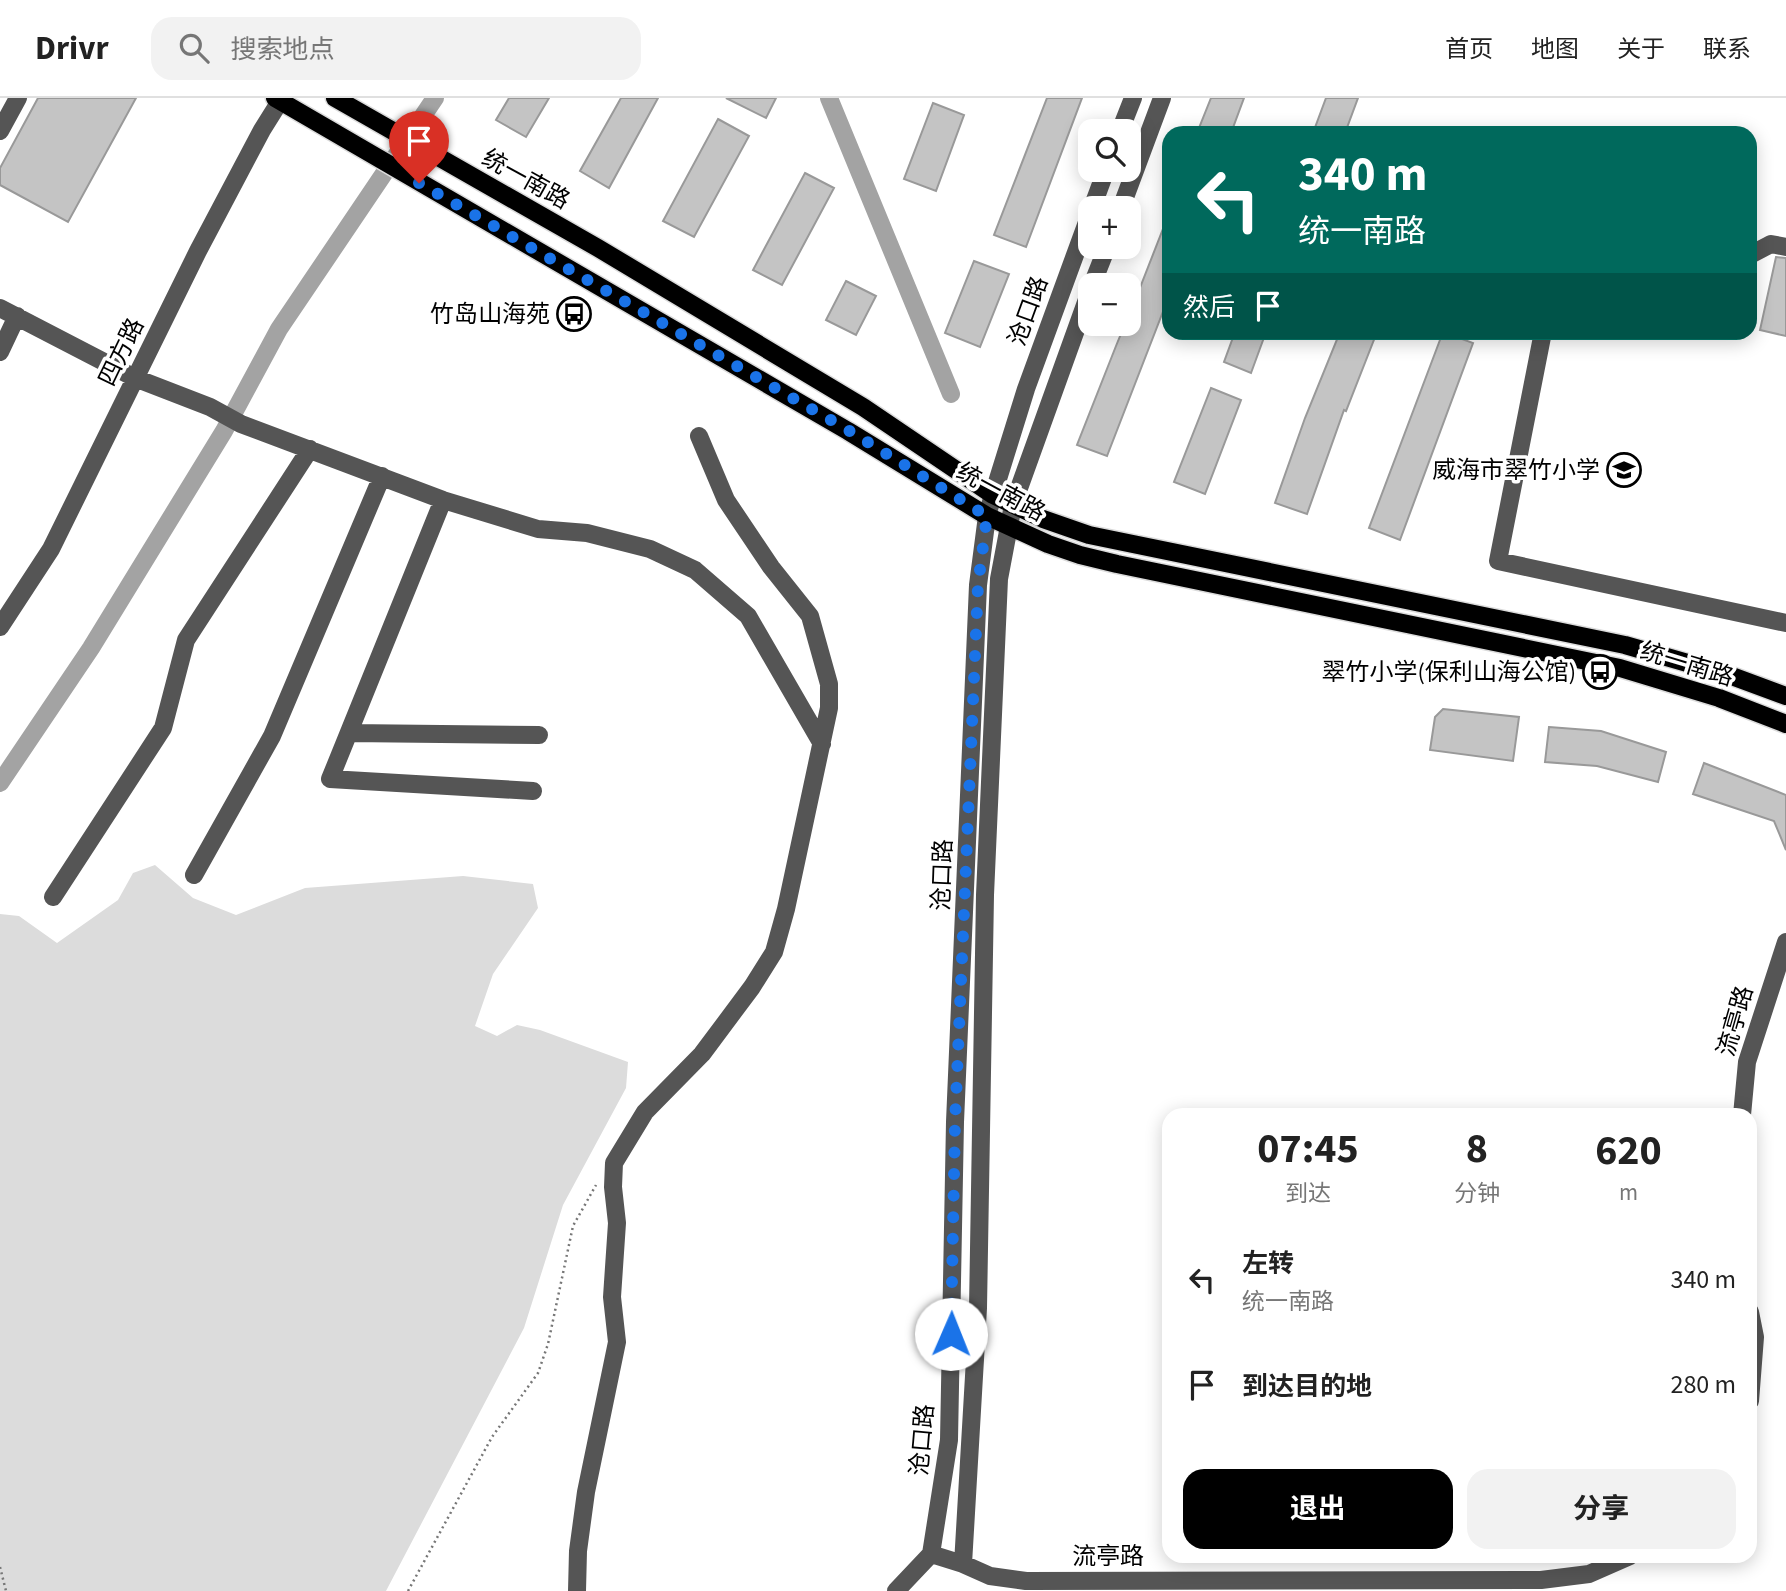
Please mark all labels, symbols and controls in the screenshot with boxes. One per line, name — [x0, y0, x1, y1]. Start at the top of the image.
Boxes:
search box — [151, 17, 641, 80]
text: Drivr — [35, 25, 109, 72]
icon: search — [175, 29, 213, 67]
text: 搜索地点 — [231, 31, 335, 68]
text: 首页 — [1445, 32, 1493, 67]
text: 地图 — [1531, 32, 1579, 67]
text: 关于 — [1617, 32, 1665, 67]
text: 联系 — [1703, 32, 1751, 67]
pin — [389, 111, 449, 183]
map controls — [1078, 119, 1141, 336]
button: search — [1078, 119, 1141, 182]
icon: arrive — [400, 122, 438, 160]
text: 340 m — [1298, 140, 1427, 210]
street label: 统一南路 — [475, 141, 576, 218]
icon: left — [1183, 154, 1274, 245]
button: + — [1078, 196, 1141, 259]
text: 统一南路 — [1298, 209, 1426, 255]
street label: 沧口路 — [1000, 271, 1057, 351]
button: − — [1078, 273, 1141, 336]
icon: arrive — [1249, 287, 1287, 325]
text: 然后 — [1183, 289, 1235, 326]
bus stop icon: 竹岛山海苑 — [555, 295, 593, 333]
place label: 竹岛山海苑 — [430, 297, 550, 332]
street label: 四方路 — [90, 312, 153, 392]
school or university icon: 威海市翠竹小学 — [1605, 451, 1643, 489]
place label: 威海市翠竹小学 — [1432, 453, 1600, 488]
street label: 统一南路 — [950, 454, 1051, 530]
street label: 统一南路 — [1636, 634, 1738, 695]
bus stop icon: 翠竹小学(保利山海公馆) — [1581, 653, 1619, 691]
place label: 翠竹小学(保利山海公馆) — [1321, 655, 1576, 690]
street label: 沧口路 — [924, 838, 961, 912]
street label: 流亭路 — [1709, 982, 1762, 1061]
text: 07:45 — [1257, 1119, 1359, 1179]
text: 8 — [1466, 1119, 1488, 1179]
text: 620 — [1595, 1121, 1662, 1181]
text: m — [1619, 1176, 1638, 1209]
text: 到达 — [1285, 1177, 1331, 1210]
text: 分钟 — [1454, 1177, 1500, 1210]
text: 左转 — [1242, 1245, 1294, 1282]
icon: left — [1183, 1261, 1221, 1299]
text: 340 m — [1670, 1261, 1736, 1298]
text: 统一南路 — [1242, 1285, 1334, 1318]
position arrow — [914, 1297, 988, 1371]
icon: arrive — [1183, 1366, 1221, 1404]
text: 280 m — [1670, 1366, 1736, 1403]
text: 到达目的地 — [1242, 1368, 1372, 1405]
street label: 沧口路 — [902, 1403, 943, 1477]
button: 退出 — [1183, 1469, 1453, 1549]
button: 分享 — [1467, 1469, 1736, 1549]
street label: 流亭路 — [1072, 1539, 1144, 1574]

